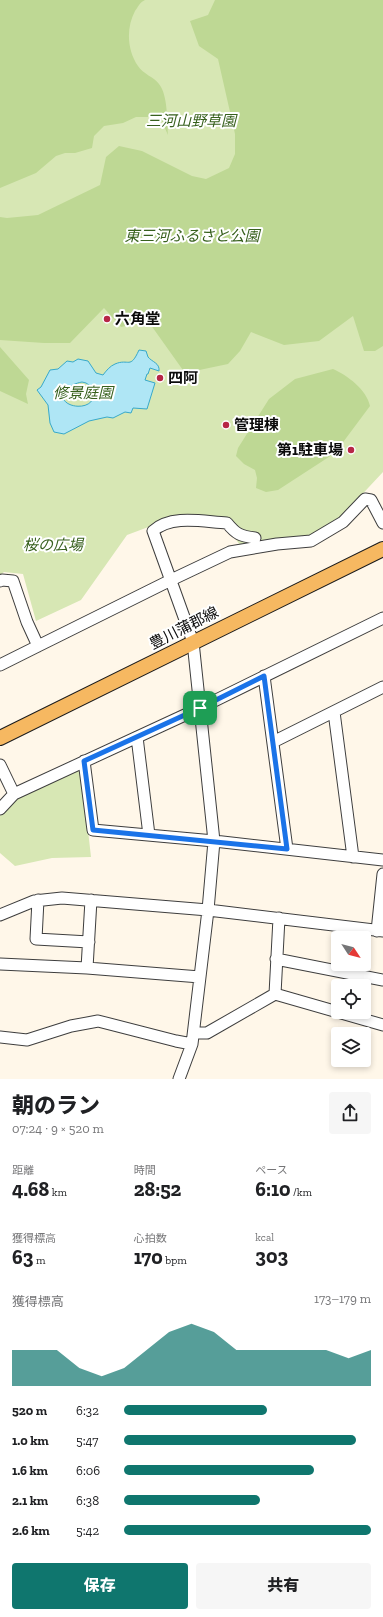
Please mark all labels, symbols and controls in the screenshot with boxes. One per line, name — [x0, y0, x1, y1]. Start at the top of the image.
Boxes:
park label: 三河山野草園 — [146, 112, 238, 130]
park label: 東三河ふるさと公園 — [124, 227, 261, 245]
place label: 六角堂 — [115, 310, 160, 328]
marker: 六角堂 — [102, 314, 112, 324]
place label: 四阿 — [168, 369, 198, 387]
marker: 四阿 — [155, 373, 165, 383]
park label: 修景庭園 — [53, 384, 115, 402]
place label: 管理棟 — [234, 416, 279, 434]
marker: 管理棟 — [221, 420, 231, 430]
place label: 第1駐車場 — [277, 441, 343, 459]
marker: 第1駐車場 — [346, 445, 356, 455]
park label: 桜の広場 — [23, 536, 85, 554]
street label: 豊川蒲郡線 — [146, 603, 222, 653]
pin — [183, 691, 217, 725]
icon: arrive — [189, 697, 211, 719]
north arrow — [331, 931, 371, 971]
map controls — [331, 931, 371, 1067]
button: locate — [331, 979, 371, 1019]
button: layers — [331, 1027, 371, 1067]
text: 朝のラン — [12, 1092, 100, 1119]
button: share — [329, 1092, 371, 1134]
text: 07:24 · 9 × 520 m — [12, 1121, 104, 1136]
text: 距離 — [12, 1164, 34, 1177]
text: 時間 — [134, 1164, 156, 1177]
text: ペース — [255, 1164, 288, 1177]
text: 4.68 — [12, 1177, 49, 1201]
text: 28:52 — [134, 1177, 181, 1201]
text: 6:10 — [255, 1177, 291, 1201]
text: km — [49, 1186, 67, 1199]
text: /km — [291, 1186, 312, 1199]
text: kcal — [255, 1231, 274, 1244]
text: 獲得標高 — [12, 1232, 56, 1245]
text: 心拍数 — [134, 1232, 167, 1245]
text: 303 — [255, 1244, 288, 1268]
text: 63 — [12, 1245, 33, 1269]
text: 170 — [134, 1245, 163, 1269]
text: m — [33, 1254, 45, 1267]
text: bpm — [163, 1254, 187, 1267]
text: 173–179 m — [314, 1291, 371, 1306]
text: 獲得標高 — [12, 1294, 64, 1309]
text: 520 m — [12, 1403, 47, 1418]
text: 6:32 — [76, 1403, 99, 1418]
text: 1.0 km — [12, 1433, 49, 1448]
text: 5:47 — [76, 1433, 99, 1448]
text: 1.6 km — [12, 1463, 48, 1478]
text: 6:06 — [76, 1463, 100, 1478]
text: 2.1 km — [12, 1493, 48, 1508]
text: 6:38 — [76, 1493, 99, 1508]
text: 2.6 km — [12, 1523, 50, 1538]
text: 5:42 — [76, 1523, 99, 1538]
button: 保存 — [12, 1563, 188, 1609]
button: 共有 — [196, 1563, 371, 1609]

